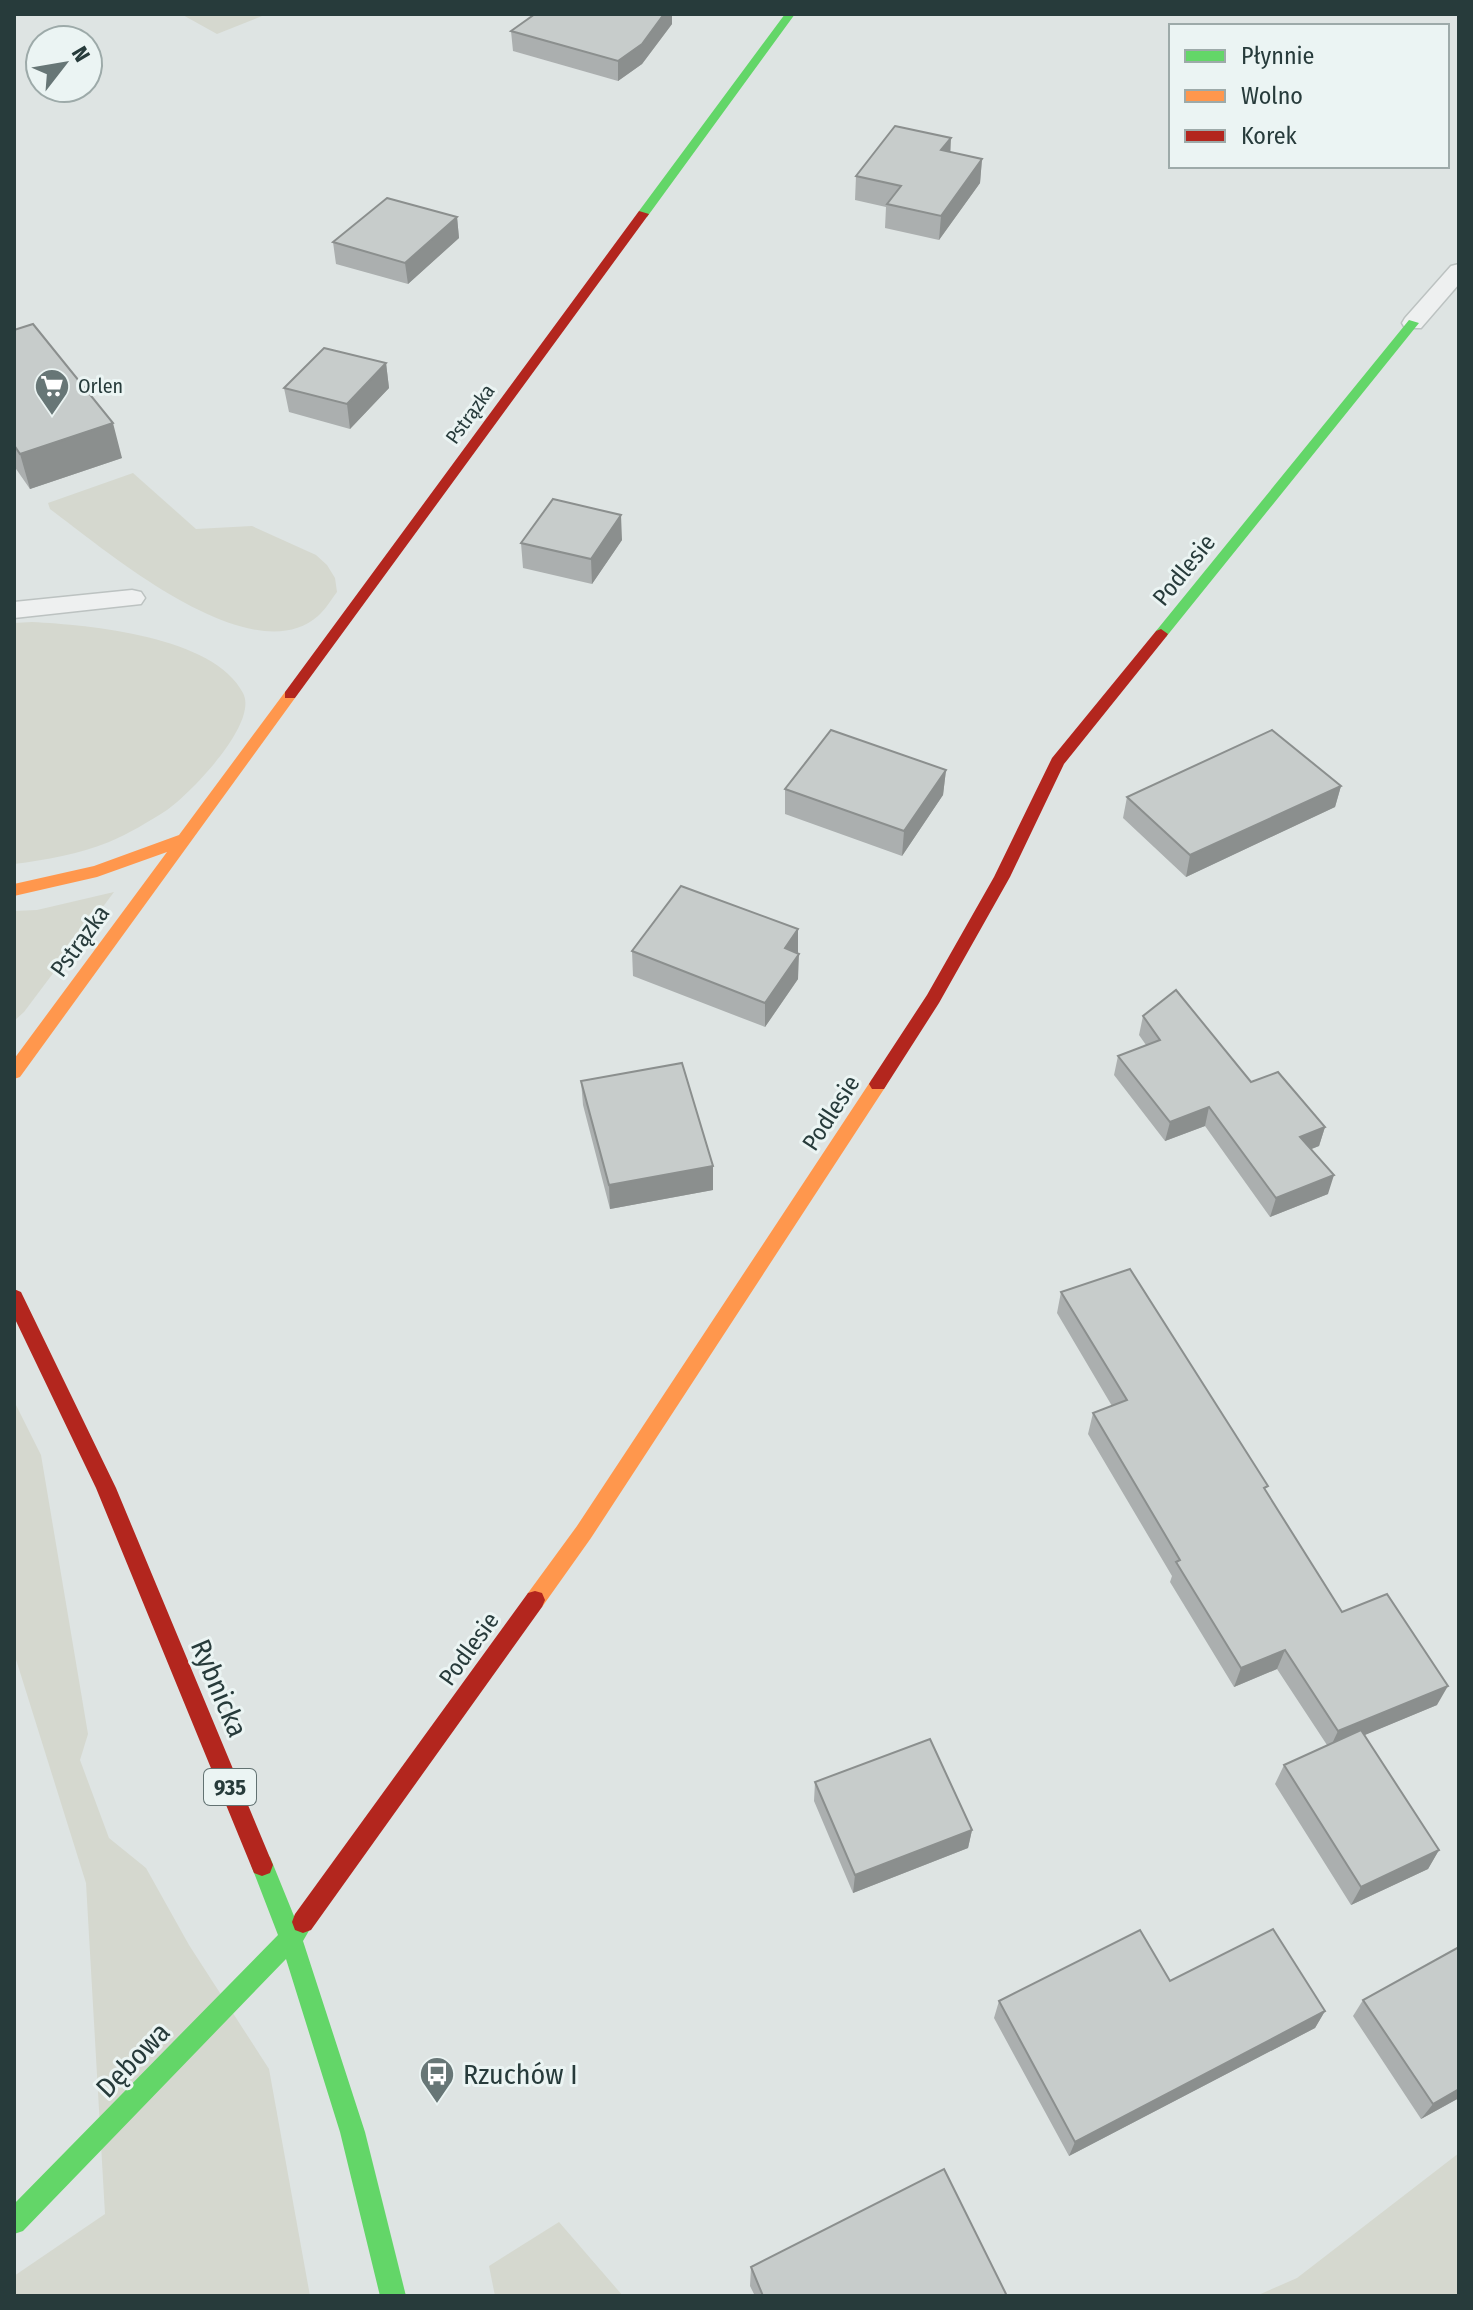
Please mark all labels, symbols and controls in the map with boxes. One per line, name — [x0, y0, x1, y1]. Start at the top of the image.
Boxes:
north arrow — [24, 24, 104, 104]
legend — [1169, 24, 1449, 168]
text: N — [66, 41, 96, 67]
text: Płynnie — [1241, 42, 1314, 70]
text: Wolno — [1241, 82, 1303, 110]
text: Korek — [1241, 122, 1298, 150]
supermarket icon: Orlen — [33, 367, 71, 417]
place label: Orlen — [78, 374, 123, 398]
street label: Pstrązka — [440, 379, 500, 449]
street label: Podlesie — [1147, 529, 1221, 611]
street label: Pstrązka — [45, 900, 115, 982]
street label: Podlesie — [797, 1070, 865, 1156]
street label: Podlesie — [433, 1607, 505, 1691]
street label: Rybnicka — [184, 1634, 254, 1742]
road number: 935 — [204, 1769, 256, 1805]
street label: Dębowa — [89, 2016, 177, 2104]
bus stop icon: Rzuchów I — [418, 2055, 456, 2105]
place label: Rzuchów I — [463, 2058, 577, 2091]

